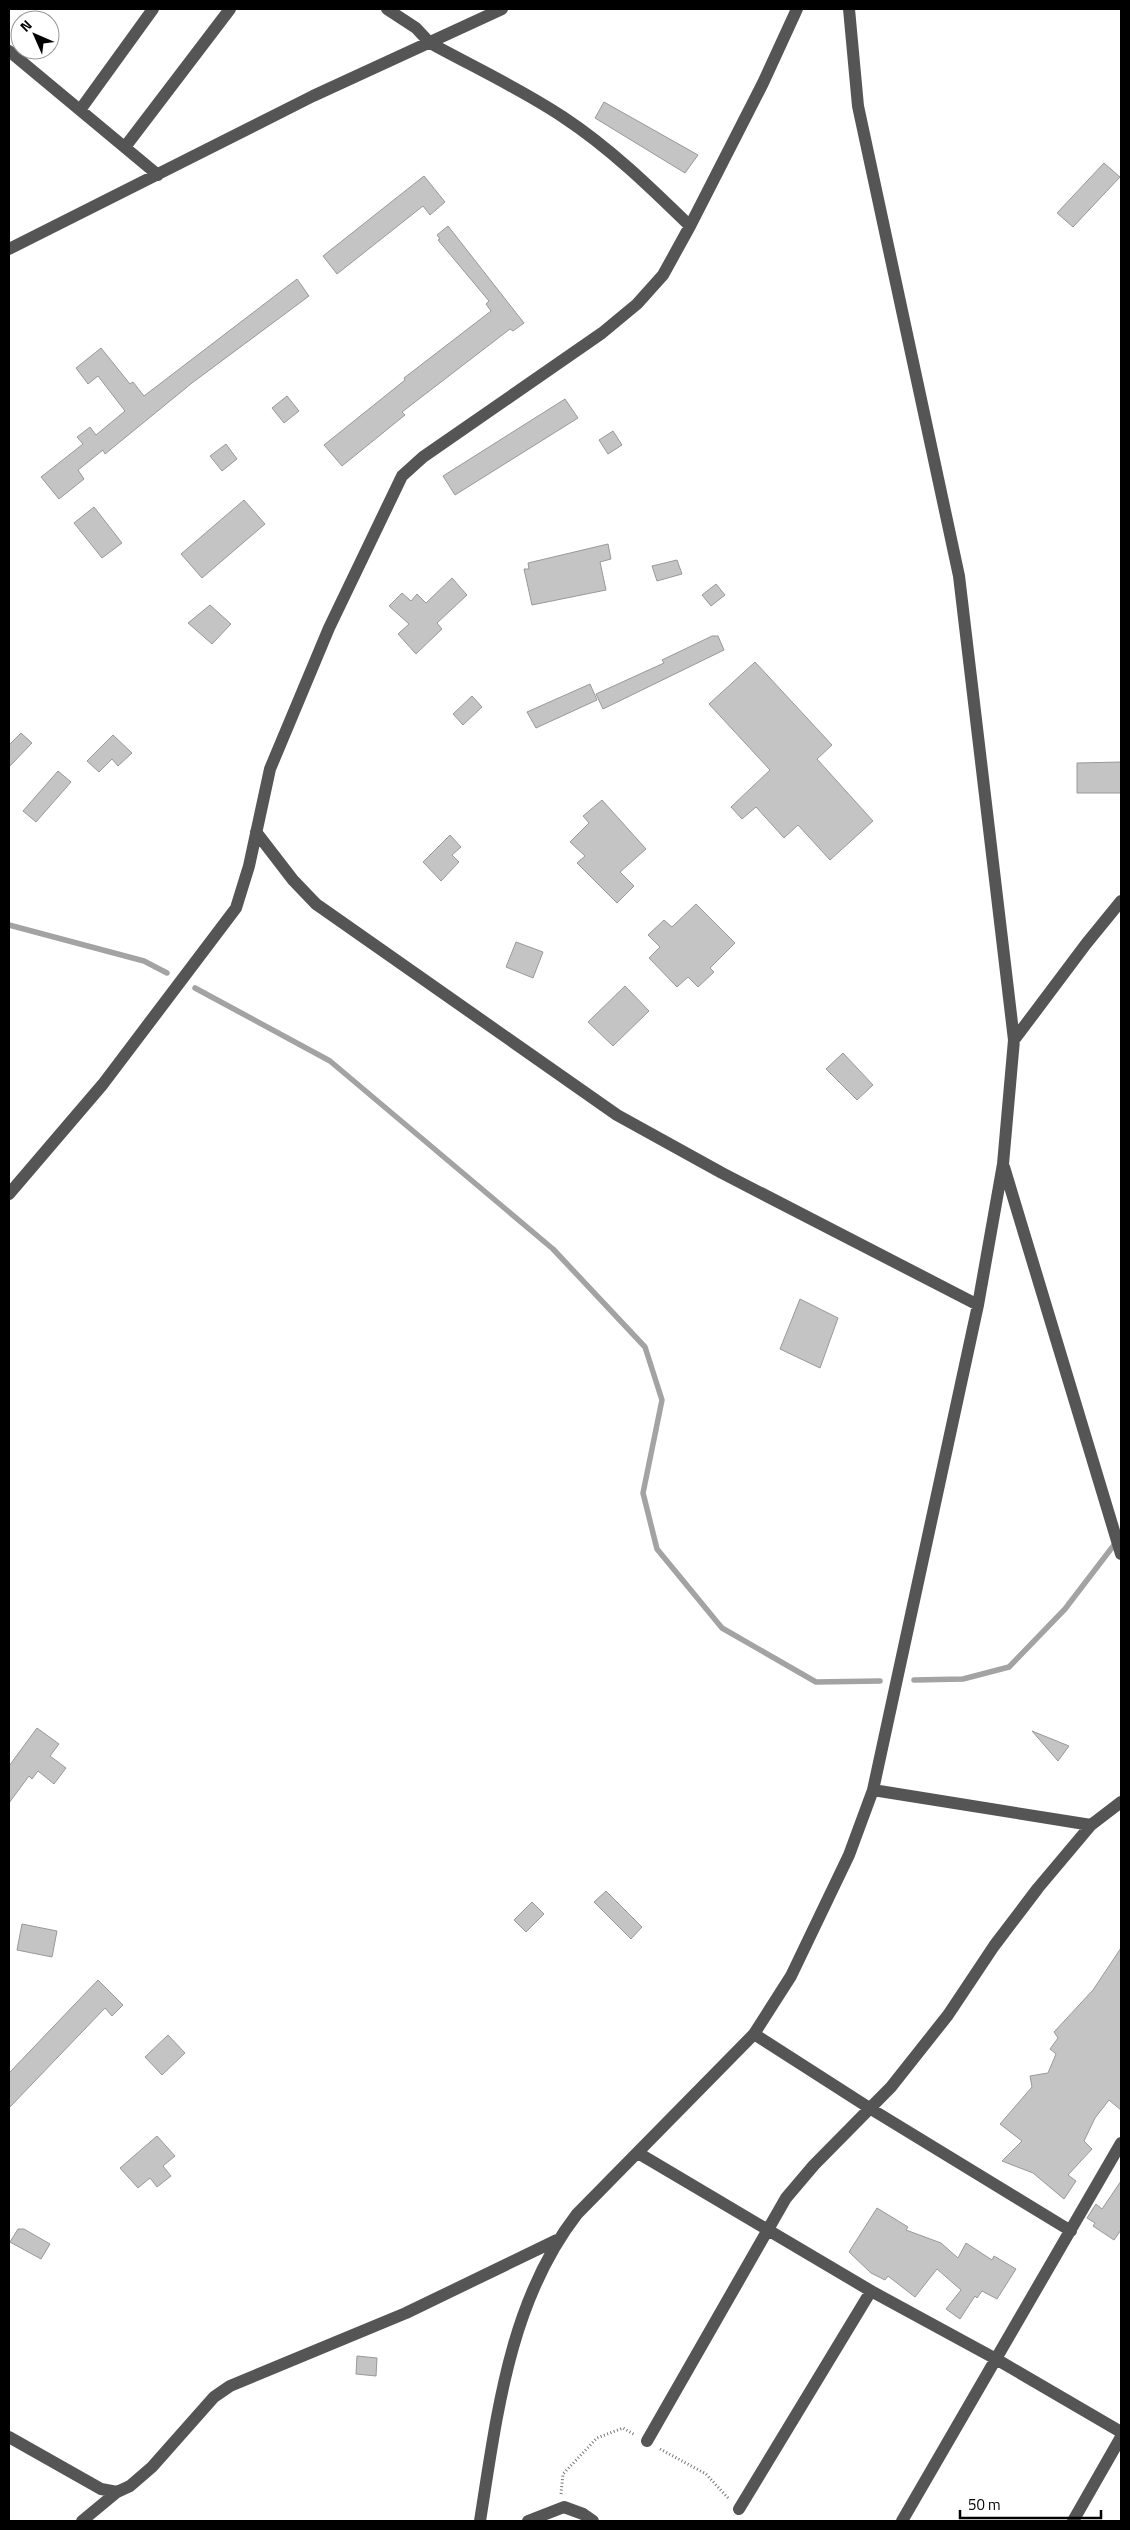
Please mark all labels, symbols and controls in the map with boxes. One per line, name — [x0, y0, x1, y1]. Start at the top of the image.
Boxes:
north arrow — [10, 10, 60, 60]
text: N — [15, 15, 36, 36]
scale bar — [960, 2488, 1101, 2520]
text: 50 m — [968, 2493, 1001, 2516]

